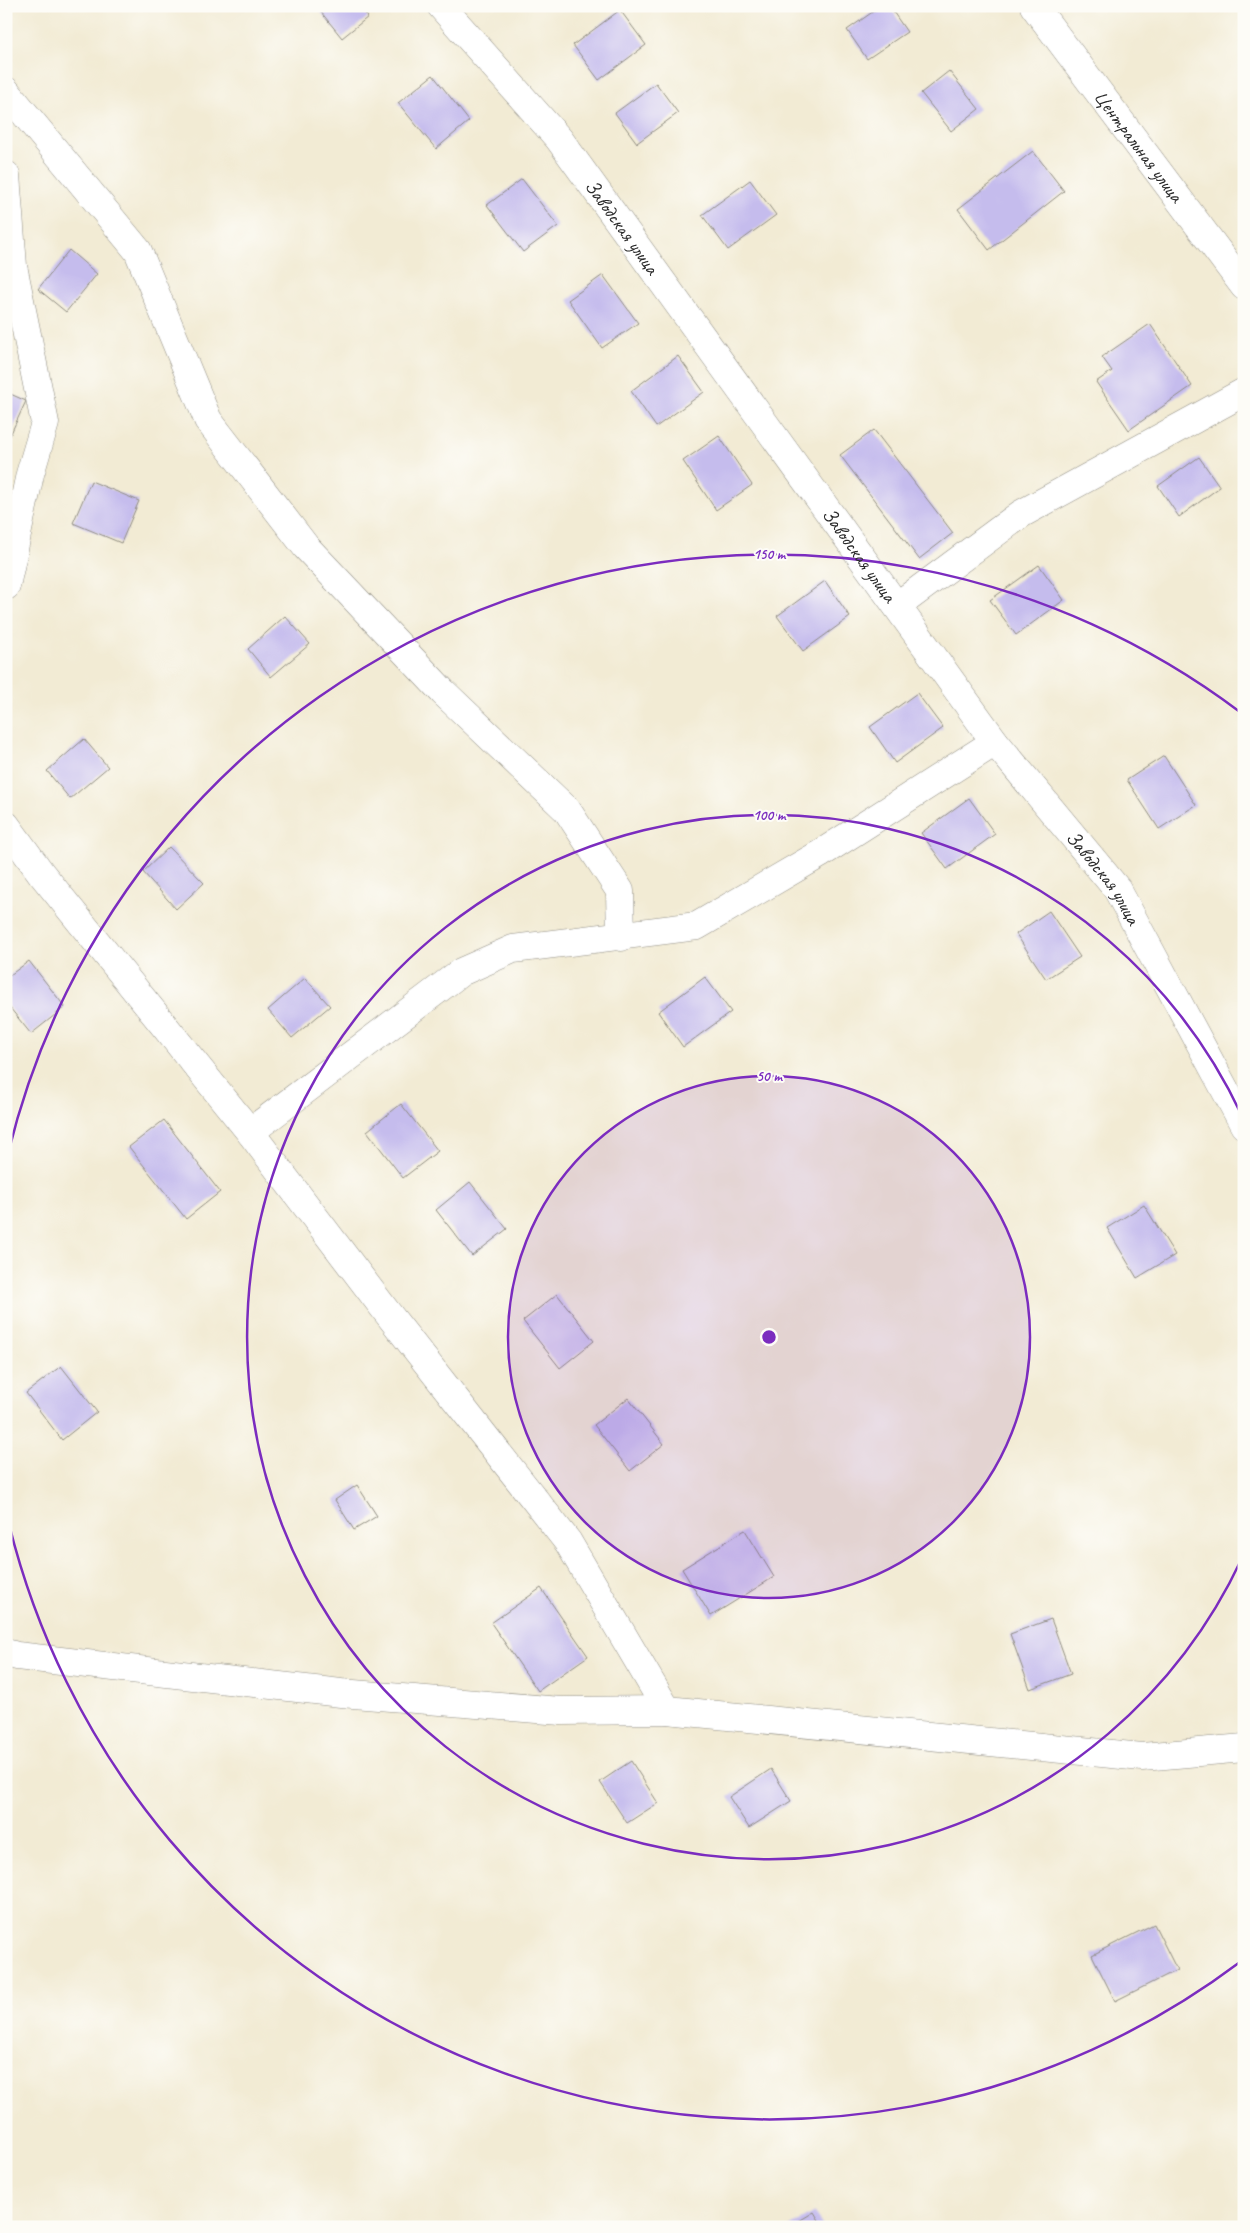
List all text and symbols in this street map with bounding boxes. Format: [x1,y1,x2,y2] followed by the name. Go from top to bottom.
[1089,85,1190,208] street label: Центральная улица
[580,174,666,280] street label: Заводская улица
[817,503,903,608] street label: Заводская улица
[753,545,787,564] text: 150 m
[753,806,787,825] text: 100 m
[1061,825,1147,930] street label: Заводская улица
[756,1067,783,1086] text: 50 m
[760,1328,778,1346] centre of rings

